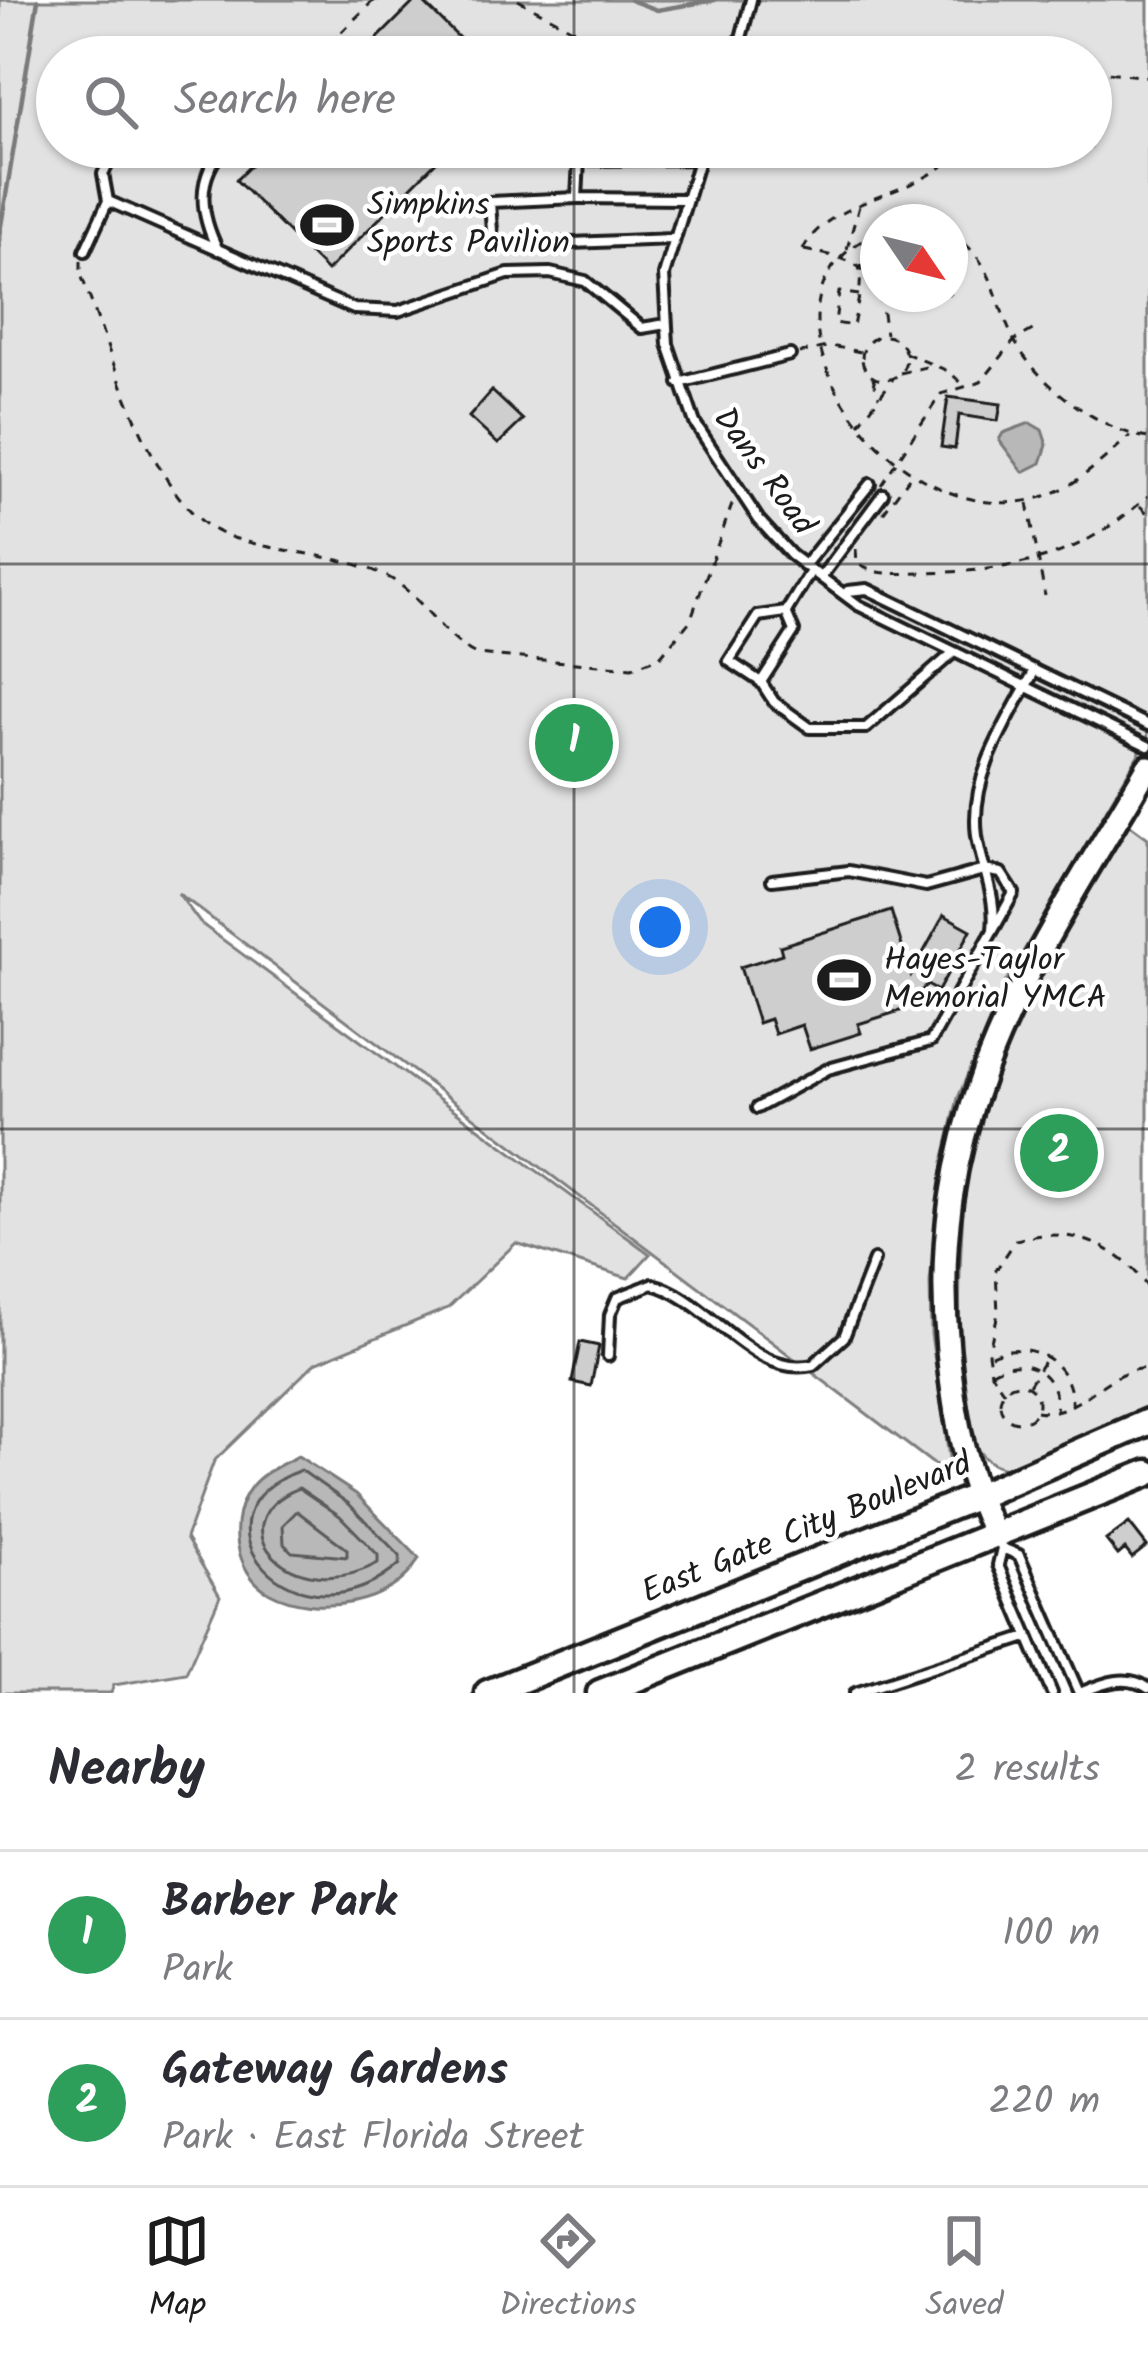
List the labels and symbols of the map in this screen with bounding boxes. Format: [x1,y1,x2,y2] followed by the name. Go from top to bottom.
[367,180,570,271] place label: Simpkins Sports Pavilion
[298,196,356,254] sports icon: Simpkins Sports Pavilion
[860,204,968,312] north arrow
[698,397,829,549] street label: Dans Road
[535,698,613,788] pin: 1
[630,897,690,957] your location
[884,935,1107,1026] place label: Hayes-Taylor Memorial YMCA
[815,951,873,1009] sports icon: Hayes-Taylor Memorial YMCA
[1020,1108,1098,1198] pin: 2
[634,1438,982,1620] street label: East Gate City Boulevard

